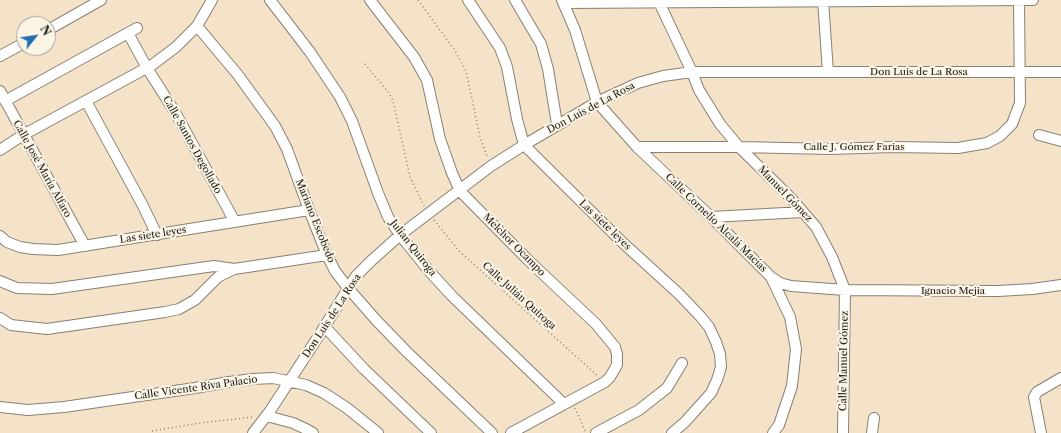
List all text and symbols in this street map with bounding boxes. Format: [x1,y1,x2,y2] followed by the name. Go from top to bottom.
[16,16,56,56] north arrow
[37,23,54,38] text: N
[870,66,968,78] street label: Don Luis de La Rosa
[545,80,637,136] street label: Don Luis de La Rosa
[160,94,224,196] street label: Calle Santos Degollado
[10,118,74,220] street label: Calle José María Alfaro
[803,141,905,153] street label: Calle J. Gómez Farias
[755,164,815,224] street label: Manuel Gómez
[663,171,769,275] street label: Calle Cornelio Alcalá Macías
[293,177,337,265] street label: Mariano Escobedo
[577,197,633,253] street label: Las siete leyes
[480,211,548,279] street label: Melchor Ocampo
[387,217,439,279] street label: Julian Quiroga
[119,224,187,246] street label: Las siete leyes
[480,260,558,332] street label: Calle Julián Quiroga
[300,272,364,360] street label: Don Luis de La Rosa
[921,285,985,297] street label: Ignacio Mejia
[837,311,851,411] street label: Calle Manuel Gómez
[134,373,258,403] street label: Calle Vicente Riva Palacio

